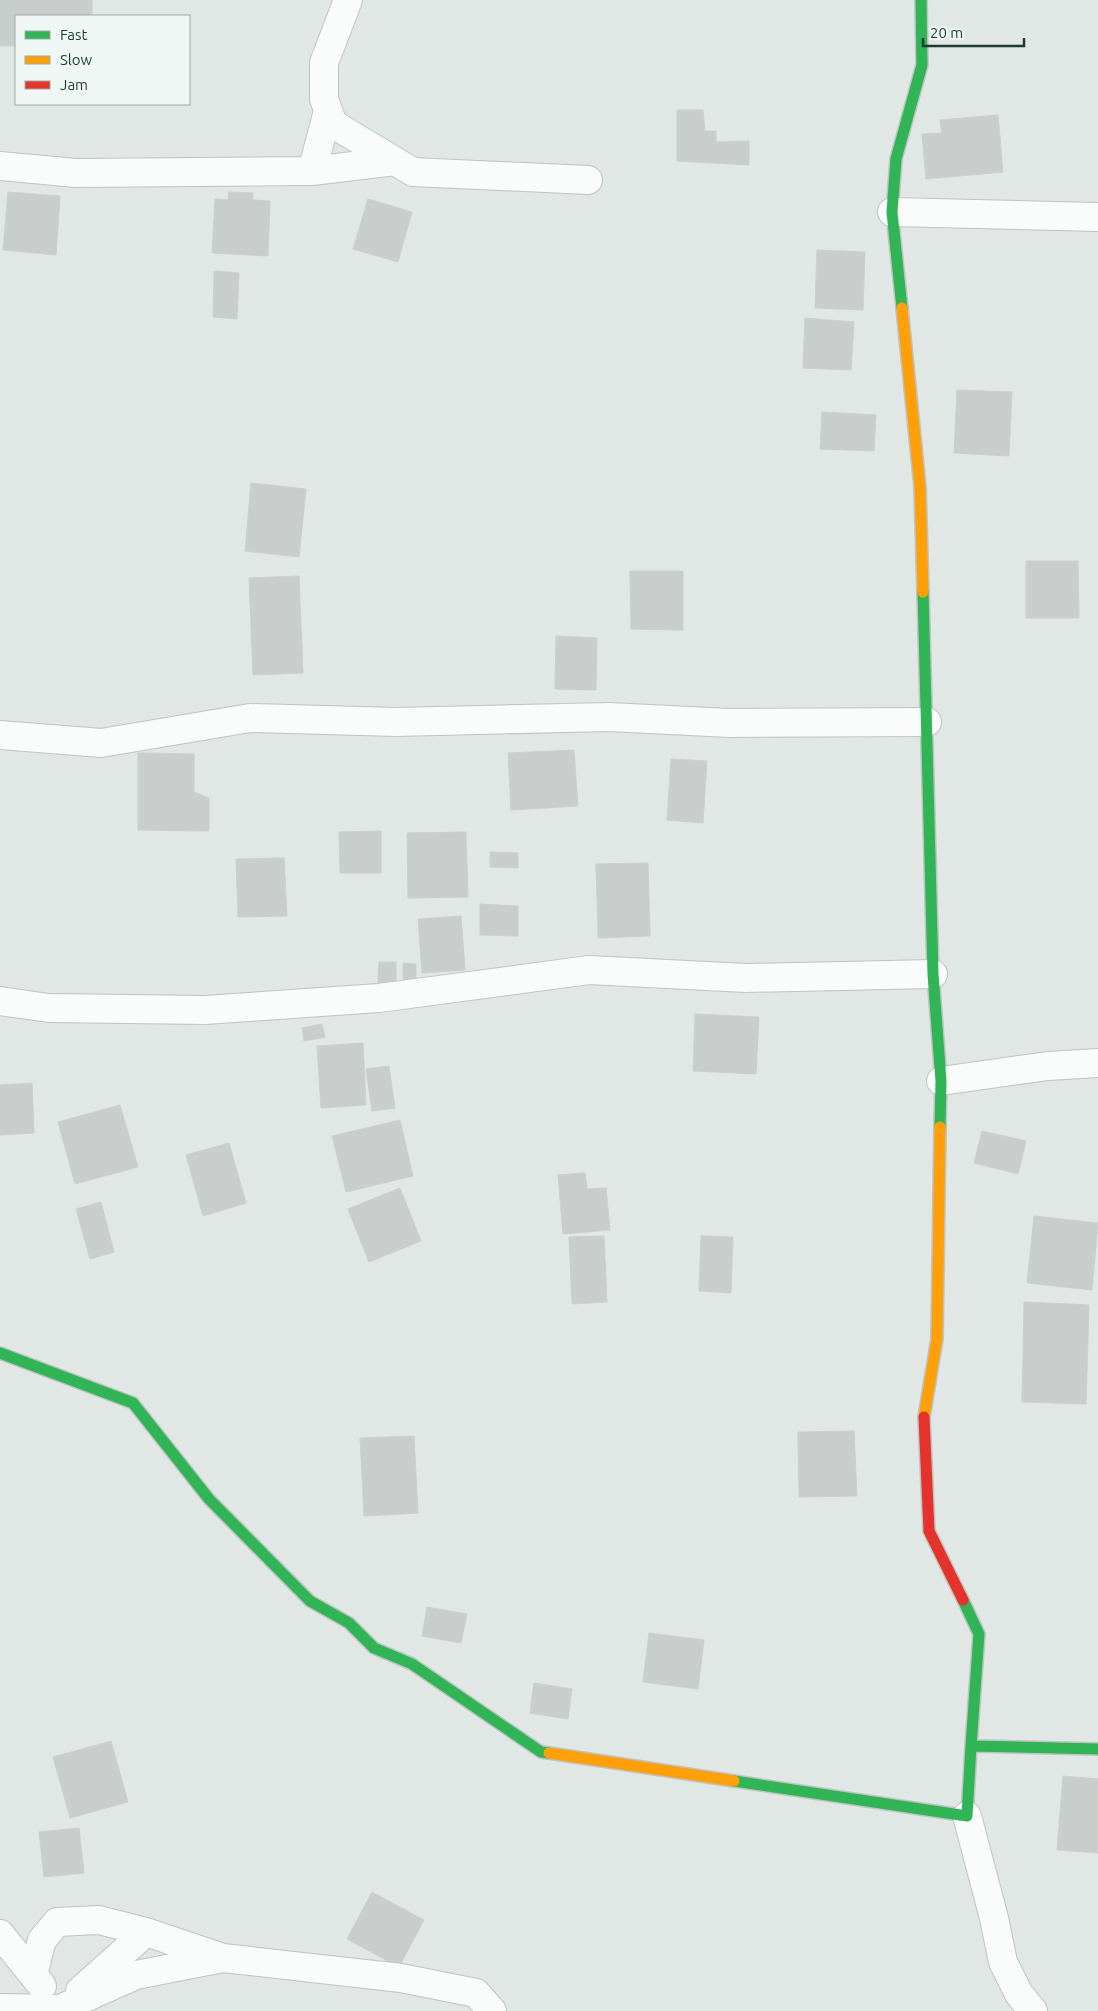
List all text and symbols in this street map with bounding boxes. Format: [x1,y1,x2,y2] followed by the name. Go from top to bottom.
[15,15,190,105] legend
[923,15,1024,47] scale bar
[930,24,963,41] text: 20 m
[60,26,88,43] text: Fast
[60,51,93,68] text: Slow
[60,76,88,93] text: Jam

